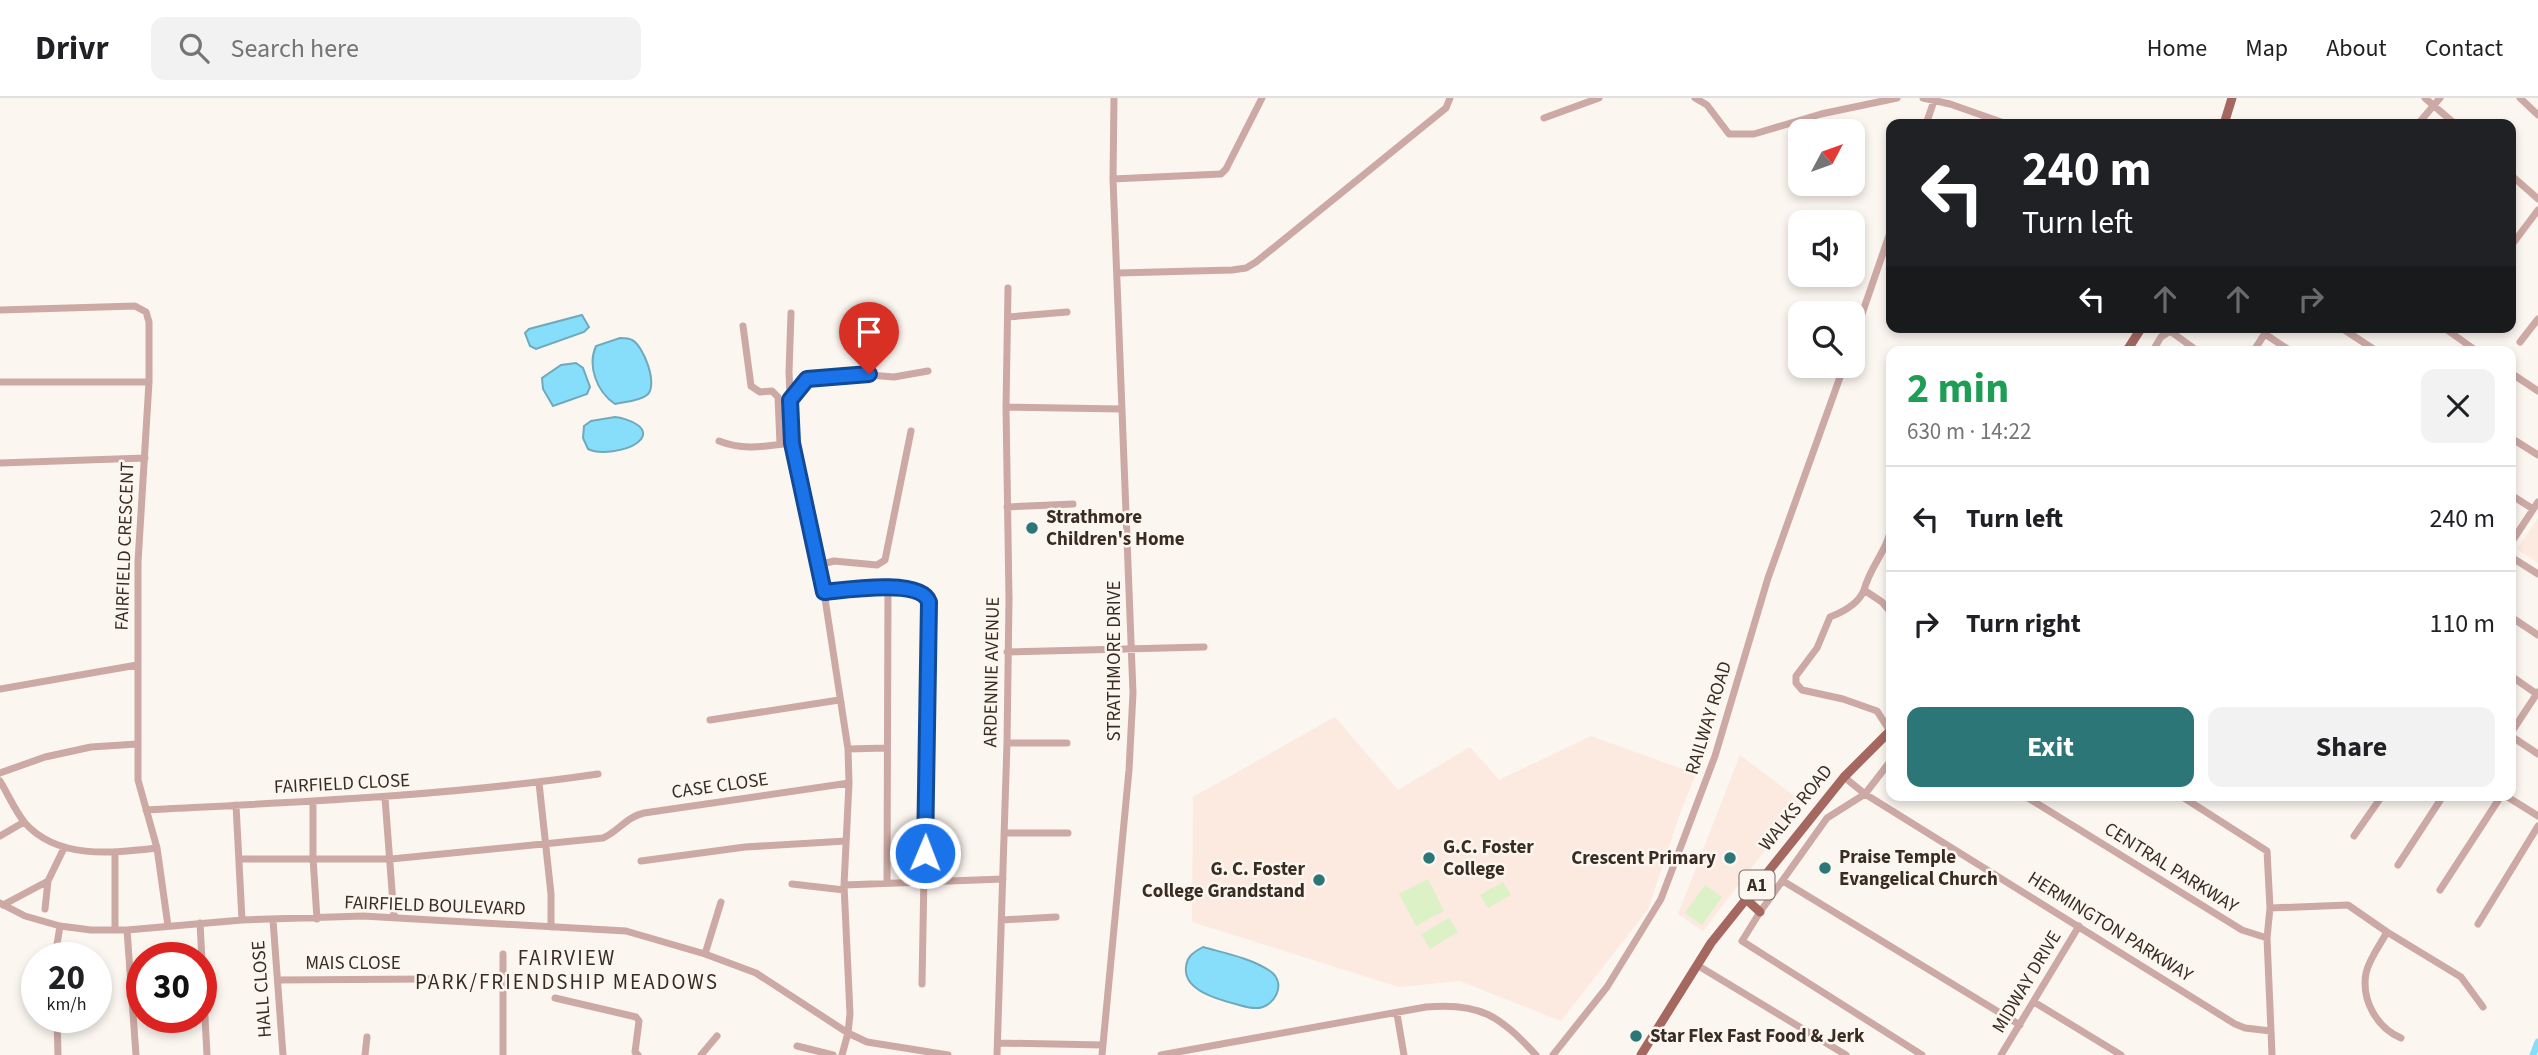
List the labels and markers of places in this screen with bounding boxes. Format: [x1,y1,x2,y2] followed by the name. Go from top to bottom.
[839,302,899,374] pin
[1046,504,1185,553] place label: Strathmore Children's Home
[1024,520,1040,536] marker: Strathmore Children's Home
[1443,834,1534,883] place label: G.C. Foster College
[1839,844,1998,893] place label: Praise Temple Evangelical Church
[1571,845,1716,872] place label: Crescent Primary
[1421,850,1437,866] marker: G.C. Foster College
[1722,850,1738,866] marker: Crescent Primary
[1142,856,1305,905] place label: G. C. Foster College Grandstand
[1817,860,1833,876] marker: Praise Temple Evangelical Church
[1311,872,1327,888] marker: G. C. Foster College Grandstand
[1650,1023,1865,1050] place label: Star Flex Fast Food & Jerk
[1628,1028,1644,1044] marker: Star Flex Fast Food & Jerk

